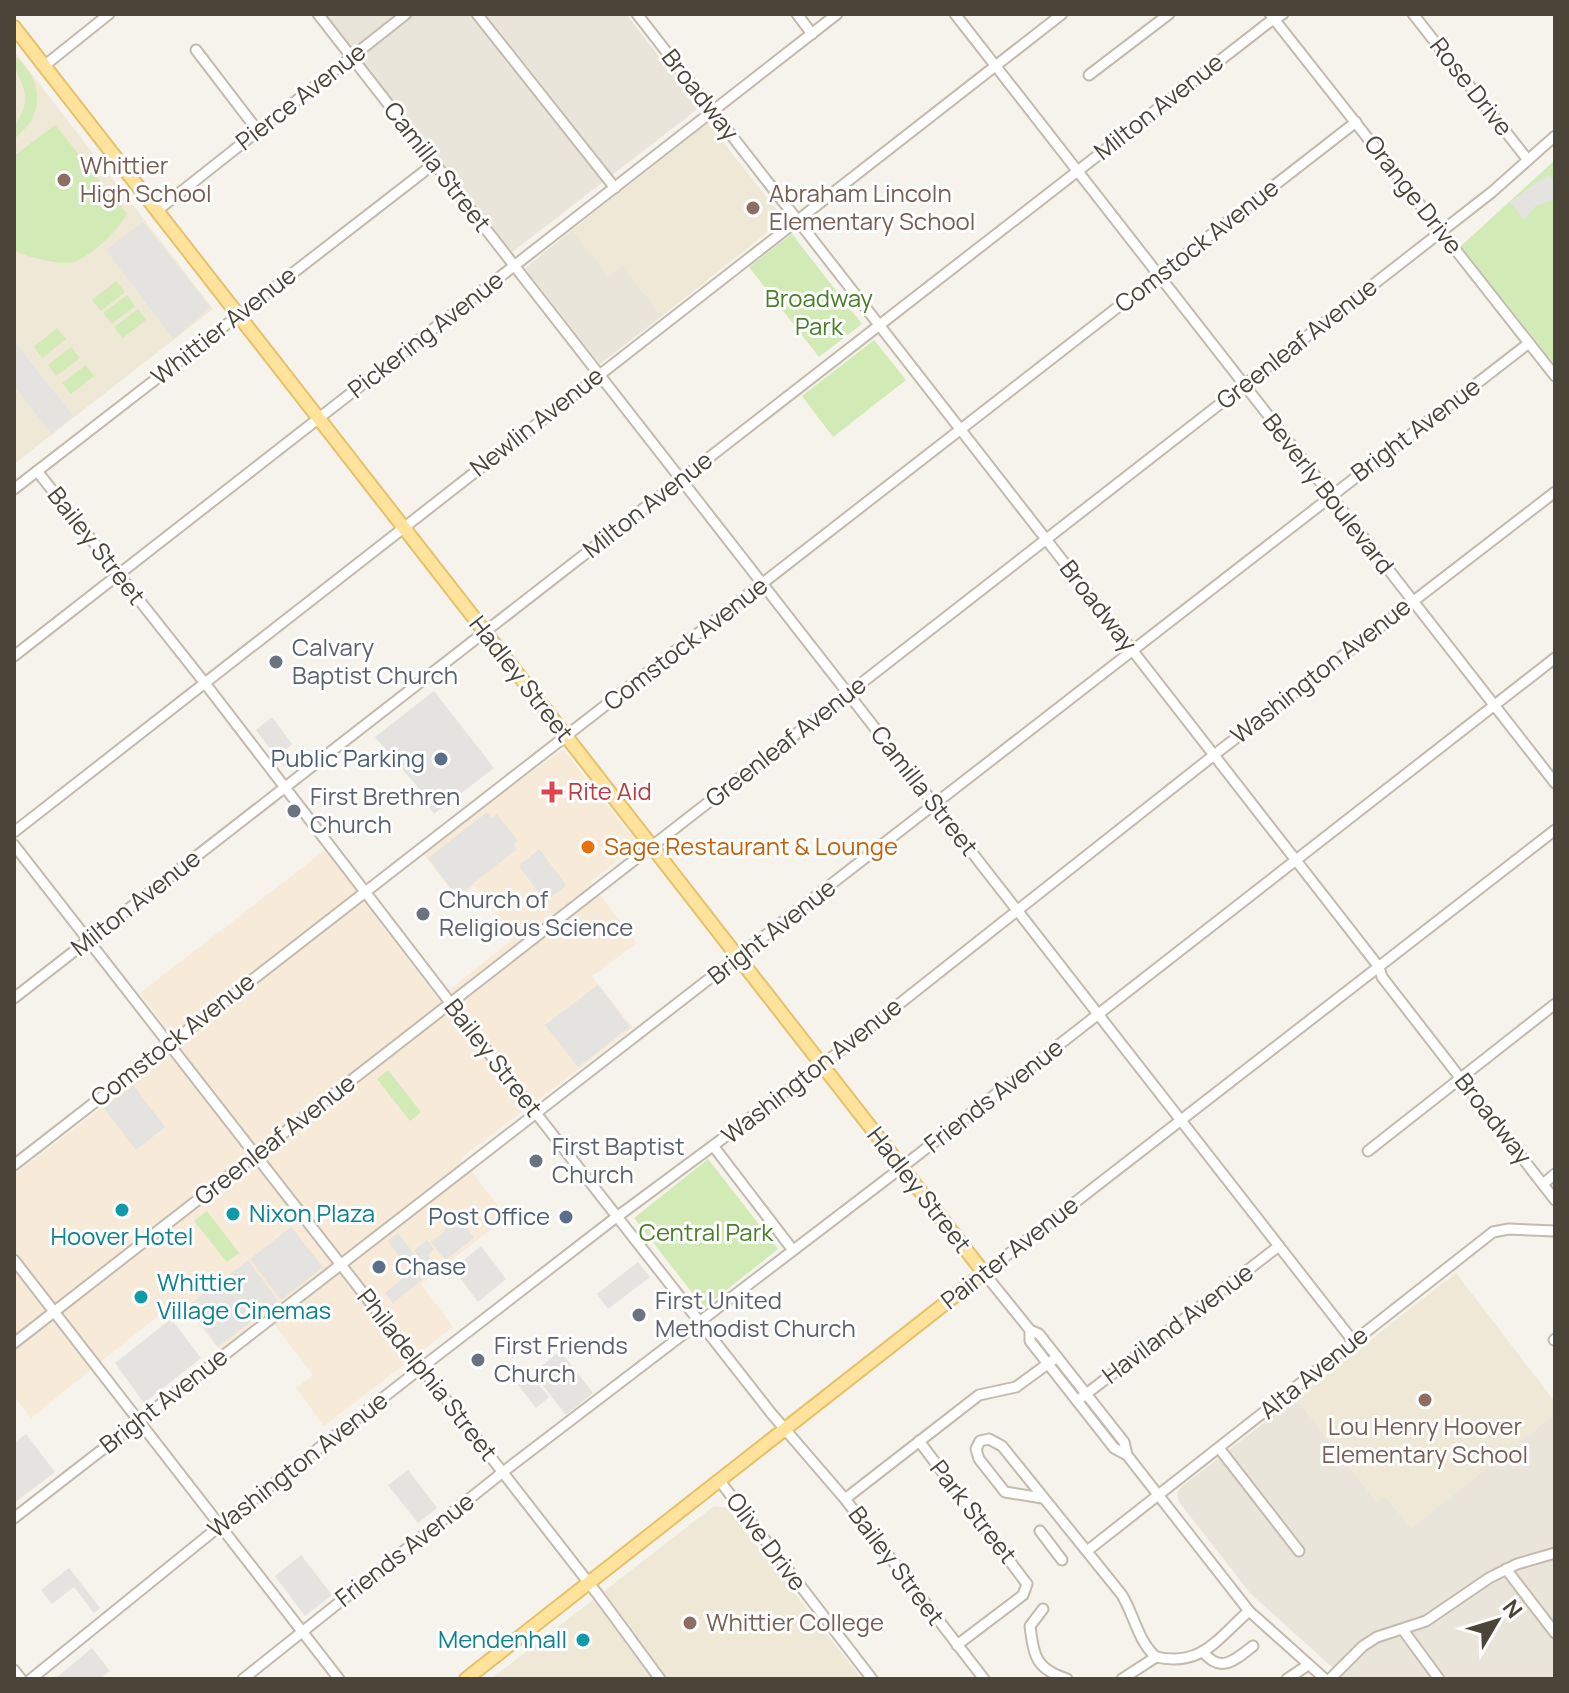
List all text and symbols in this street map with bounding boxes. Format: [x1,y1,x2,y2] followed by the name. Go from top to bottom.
[1423,30,1521,142] street label: Rose Drive
[228,35,372,157] street label: Pierce Avenue
[655,41,748,147] street label: Broadway
[1086,45,1230,167] street label: Milton Avenue
[377,94,499,238] street label: Camilla Street
[1357,128,1471,260] street label: Orange Drive
[80,148,212,209] place label: Whittier High School
[1107,170,1285,319] street label: Comstock Avenue
[55,171,73,189] marker: Whittier High School
[769,176,975,237] place label: Abraham Lincoln Elementary School
[744,199,762,217] marker: Abraham Lincoln Elementary School
[144,258,302,392] street label: Whittier Avenue
[341,263,510,405] street label: Pickering Avenue
[1209,270,1383,416] street label: Greenleaf Avenue
[765,281,873,342] park label: Broadway Park
[463,358,610,483] street label: Newlin Avenue
[1344,369,1487,488] street label: Bright Avenue
[1256,406,1402,580] street label: Beverly Boulevard
[575,443,719,565] street label: Milton Avenue
[41,479,154,611] street label: Bailey Street
[1053,552,1146,658] street label: Broadway
[596,568,774,717] street label: Comstock Avenue
[1223,589,1417,751] street label: Washington Avenue
[463,608,582,748] street label: Hadley Street
[292,630,458,691] place label: Calvary Baptist Church
[267,653,285,671] marker: Calvary Baptist Church
[698,668,872,814] street label: Greenleaf Avenue
[864,718,986,862] street label: Camilla Street
[271,741,425,774] place label: Public Parking
[432,750,450,768] marker: Public Parking
[568,774,652,807] place label: Rite Aid
[310,779,460,840] place label: First Brethren Church
[543,783,561,801] marker: Rite Aid
[285,802,303,820] marker: First Brethren Church
[604,829,898,862] place label: Sage Restaurant & Lounge
[579,838,597,856] marker: Sage Restaurant & Lounge
[63,841,207,963] street label: Milton Avenue
[700,870,842,991] street label: Bright Avenue
[439,882,633,943] place label: Church of Religious Science
[414,905,432,923] marker: Church of Religious Science
[83,964,261,1113] street label: Comstock Avenue
[714,989,908,1151] street label: Washington Avenue
[438,991,551,1123] street label: Bailey Street
[917,1030,1069,1160] street label: Friends Avenue
[1448,1065,1541,1171] street label: Broadway
[187,1066,361,1212] street label: Greenleaf Avenue
[861,1119,980,1259] street label: Hadley Street
[552,1129,685,1190] place label: First Baptist Church
[527,1152,545,1170] marker: First Baptist Church
[934,1188,1085,1316] street label: Painter Avenue
[249,1196,375,1229] place label: Nixon Plaza
[428,1199,550,1232] place label: Post Office
[113,1201,131,1219] marker: Hoover Hotel
[224,1205,242,1223] marker: Nixon Plaza
[557,1208,575,1226] marker: Post Office
[639,1215,774,1248] park label: Central Park
[51,1219,193,1252] place label: Hoover Hotel
[395,1249,466,1282] place label: Chase
[1095,1255,1259,1391] street label: Haviland Avenue
[370,1258,388,1276] marker: Chase
[157,1265,331,1326] place label: Whittier Village Cinemas
[351,1281,506,1467] street label: Philadelphia Street
[655,1283,856,1344] place label: First United Methodist Church
[132,1288,150,1306] marker: Whittier Village Cinemas
[630,1306,648,1324] marker: First United Methodist Church
[1252,1318,1374,1426] street label: Alta Avenue
[494,1328,628,1389] place label: First Friends Church
[92,1339,234,1460] street label: Bright Avenue
[469,1351,487,1369] marker: First Friends Church
[200,1383,394,1545] street label: Washington Avenue
[1416,1391,1434,1409] marker: Lou Henry Hoover Elementary School
[1322,1409,1528,1470] place label: Lou Henry Hoover Elementary School
[923,1452,1025,1570] street label: Park Street
[328,1484,480,1614] street label: Friends Avenue
[719,1485,815,1597] street label: Olive Drive
[842,1499,953,1631] street label: Bailey Street
[1457,1581,1537,1661] north arrow
[1496,1593,1529,1624] text: N
[706,1605,884,1638] place label: Whittier College
[681,1614,699,1632] marker: Whittier College
[438,1622,567,1655] place label: Mendenhall
[574,1631,592,1649] marker: Mendenhall

